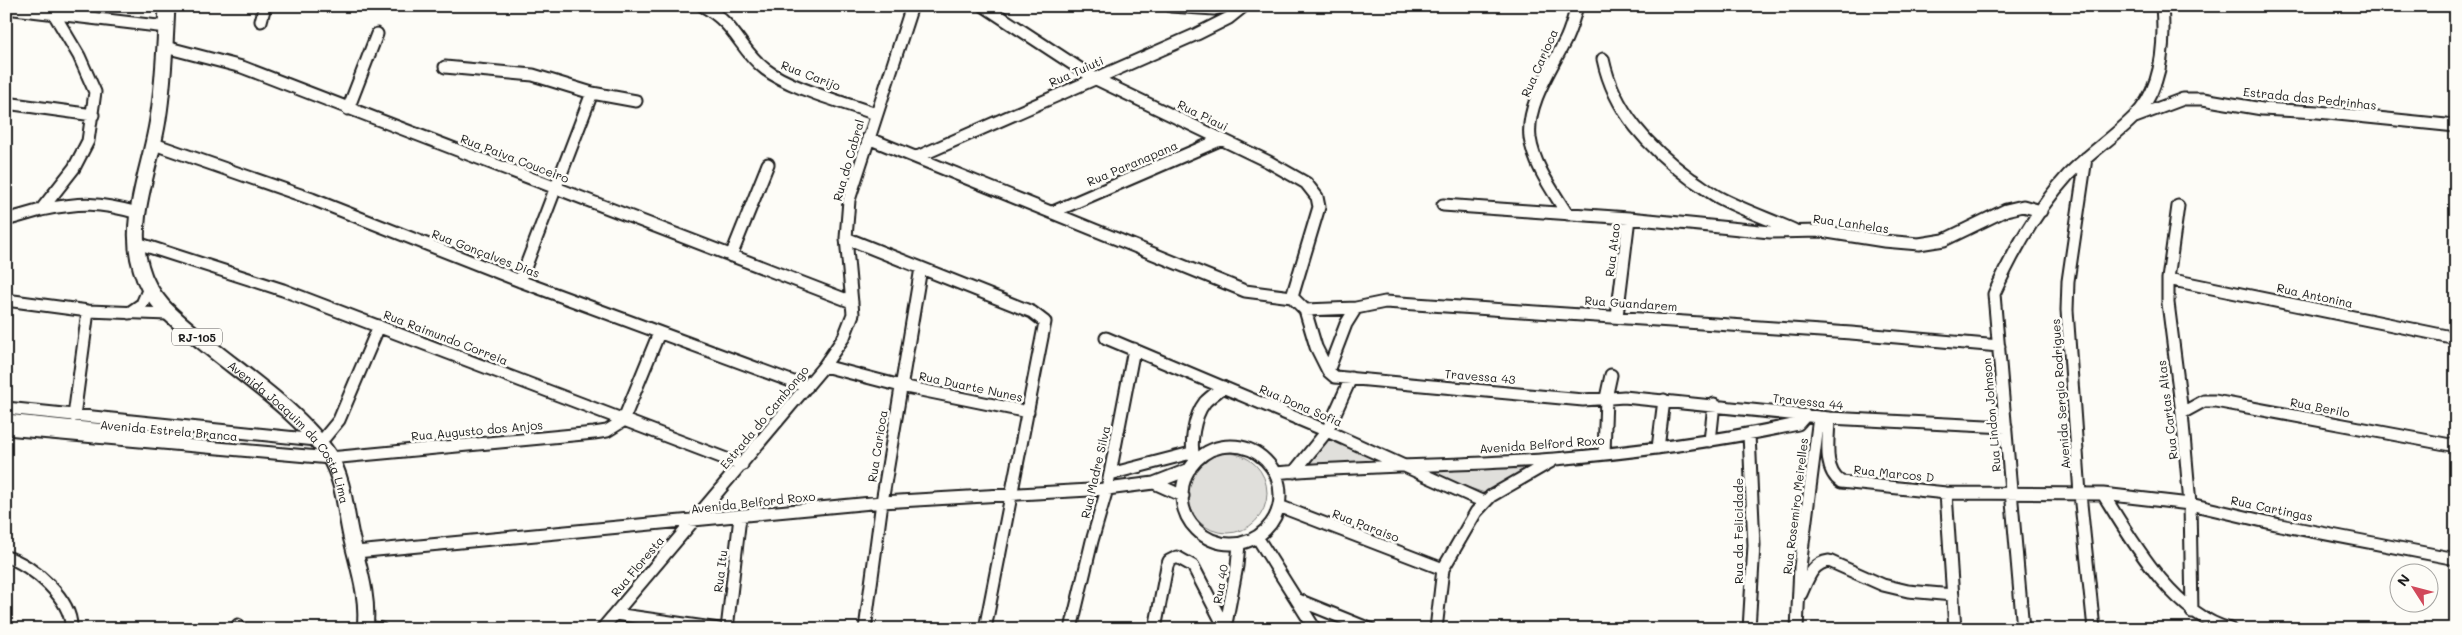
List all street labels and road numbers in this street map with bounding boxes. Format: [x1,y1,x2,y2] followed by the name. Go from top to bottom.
[1517,26,1561,100] street label: Rua Carioca
[1046,52,1106,90] street label: Rua Tuiuti
[779,56,843,94] street label: Rua Carijo
[2243,83,2378,113] street label: Estrada das Pedrinhas
[1175,96,1231,134] street label: Rua Piaui
[829,117,867,203] street label: Rua do Cabral
[458,130,572,186] street label: Rua Paiva Couceiro
[1084,137,1180,189] street label: Rua Paranapana
[1812,210,1890,236] street label: Rua Lanhelas
[1601,222,1623,278] street label: Rua Atao
[430,225,542,281] street label: Rua Gonçalves Dias
[2275,279,2355,311] street label: Rua Antonina
[1584,292,1678,314] street label: Rua Guandarem
[381,306,511,368] street label: Rua Raimundo Correia
[2047,318,2073,470] street label: Avenida Sergio Rodrigues
[172,328,222,346] road number: RJ-105
[225,357,353,505] street label: Avenida Joaquim da Costa Lima
[1978,357,2004,473] street label: Rua Lindon Johnson
[2153,359,2181,461] street label: Rua Cartas Altas
[716,362,812,472] street label: Estrada do Cambongo
[1444,365,1516,387] street label: Travessa 43
[918,367,1025,405] street label: Rua Duarte Nunes
[1257,380,1345,430] street label: Rua Dona Sofia
[1772,389,1844,413] street label: Travessa 44
[2289,393,2351,421] street label: Rua Berilo
[863,409,891,483] street label: Rua Carioca
[100,416,238,444] street label: Avenida Estrela Branca
[410,416,544,444] street label: Rua Augusto dos Anjos
[1077,424,1113,520] street label: Rua Madre Silva
[1479,432,1605,456] street label: Avenida Belford Roxo
[1779,437,1811,575] street label: Rua Rosemiro Meirelles
[1853,461,1935,485] street label: Rua Marcos D
[1730,478,1746,584] street label: Rua da Felicidade
[690,487,816,517] street label: Avenida Belford Roxo
[2229,491,2315,525] street label: Rua Cartingas
[1330,505,1402,545] street label: Rua Paraiso
[607,532,667,600] street label: Rua Floresta
[709,549,731,593] street label: Rua Itu
[1209,562,1231,605] street label: Rua 40

